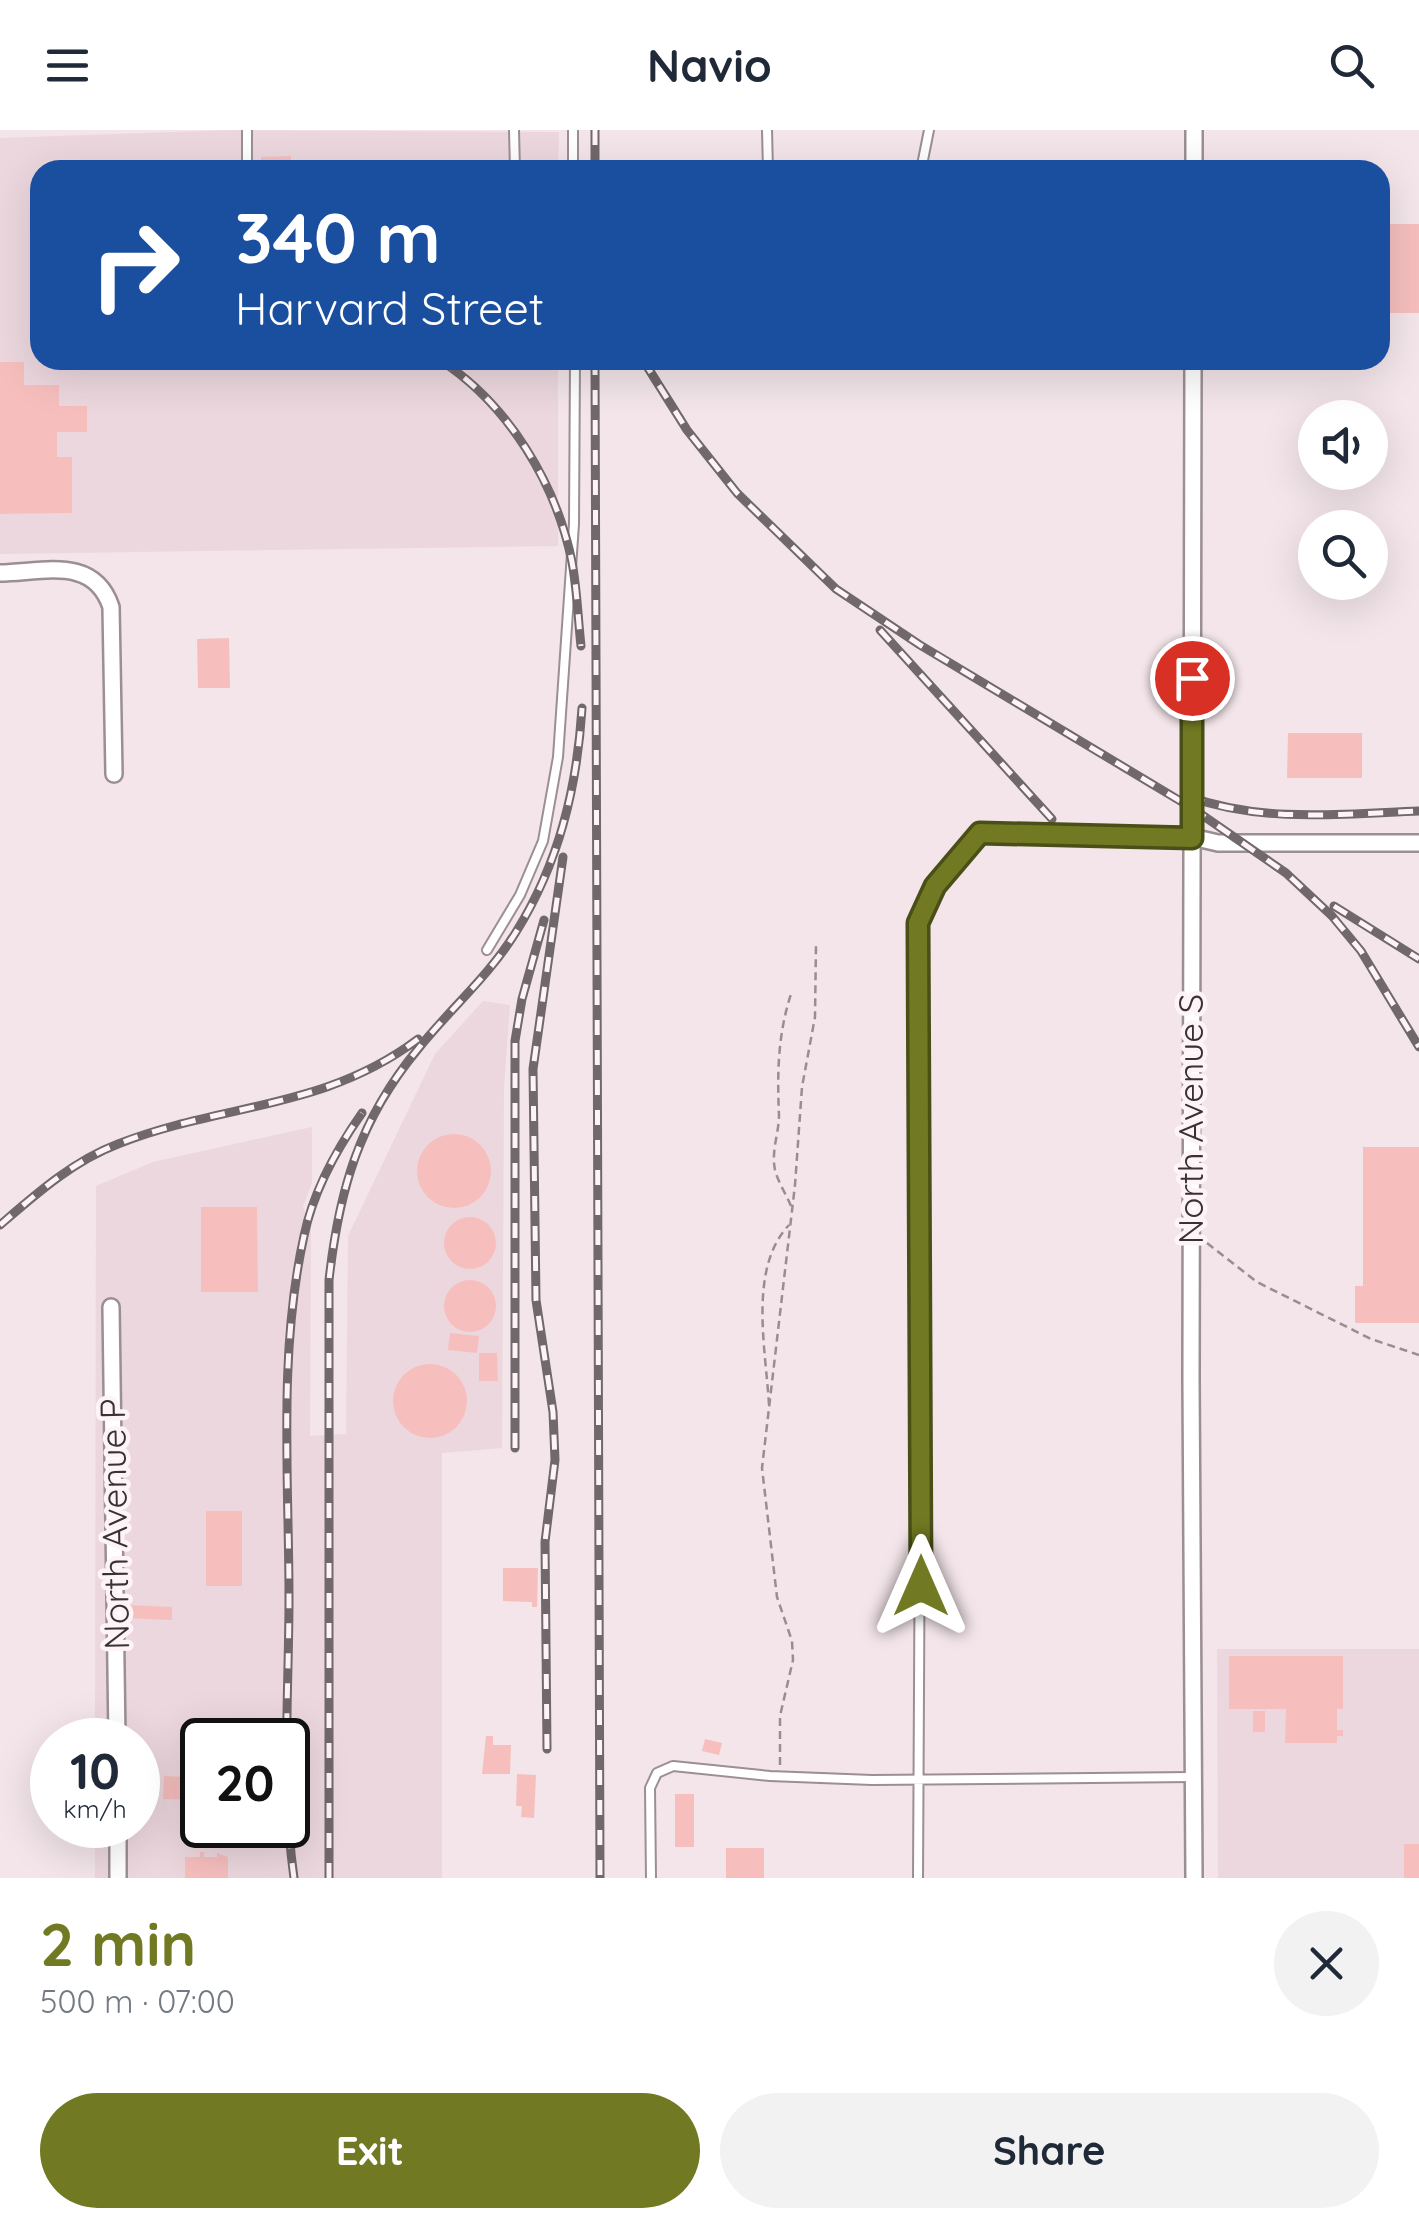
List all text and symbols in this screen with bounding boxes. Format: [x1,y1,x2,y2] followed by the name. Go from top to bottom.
[647,37,772,93] text: Navio
[40,38,95,93] icon: menu
[1324,38,1379,93] icon: search
[235,193,441,281] text: 340 m
[70,200,200,330] icon: right
[235,280,544,336] text: Harvard Street
[1298,400,1388,600] map controls
[1298,400,1388,490] button: sound
[1298,510,1388,600] button: search
[1150,636,1235,721] pin
[1165,651,1220,706] icon: arrive
[1168,994,1212,1244] street label: North Avenue S
[90,1398,138,1650] street label: North Avenue P
[869,1534,973,1638] position arrow
[180,1718,310,1848] speed limit sign: 20
[70,1739,120,1802] text: 10
[63,1793,127,1824] text: km/h
[40,1906,196,1981] text: 2 min
[1274,1911,1379,2016] button: close
[40,1981,235,2021] text: 500 m · 07:00
[40,2093,700,2208] button: Exit
[720,2093,1379,2208] button: Share

